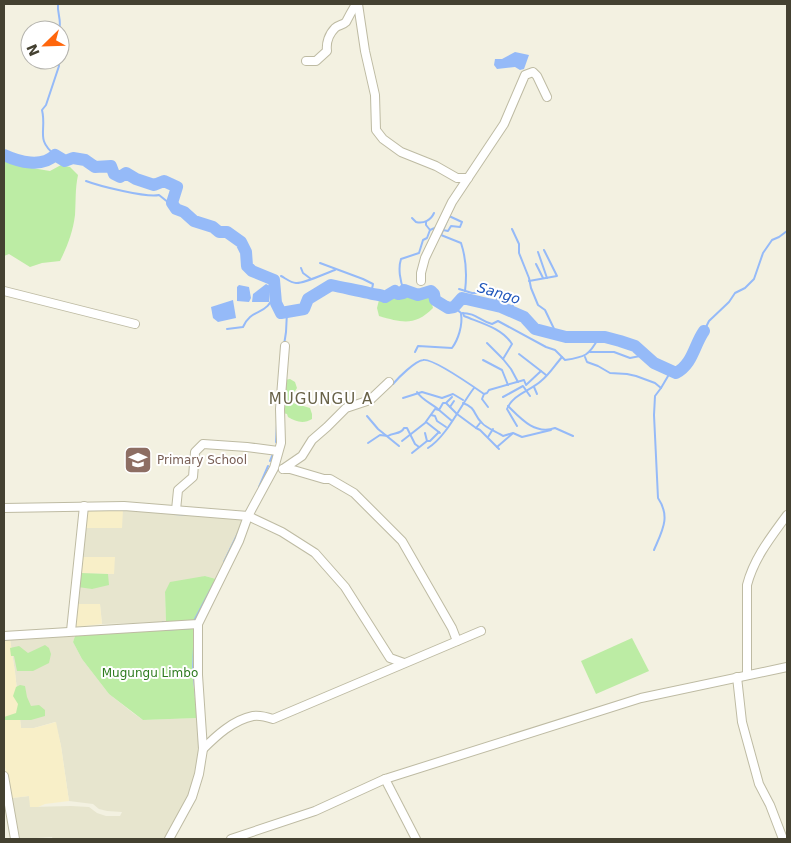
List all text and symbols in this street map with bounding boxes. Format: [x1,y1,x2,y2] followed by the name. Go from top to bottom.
[20,20,70,70] north arrow
[23,42,43,59] text: N
[476,279,522,307] water label: Sango
[269,390,373,408] district label: MUGUNGU A
[123,445,153,475] school or university icon: Primary School
[157,453,247,467] place label: Primary School
[102,666,198,680] park label: Mugungu Limbo

